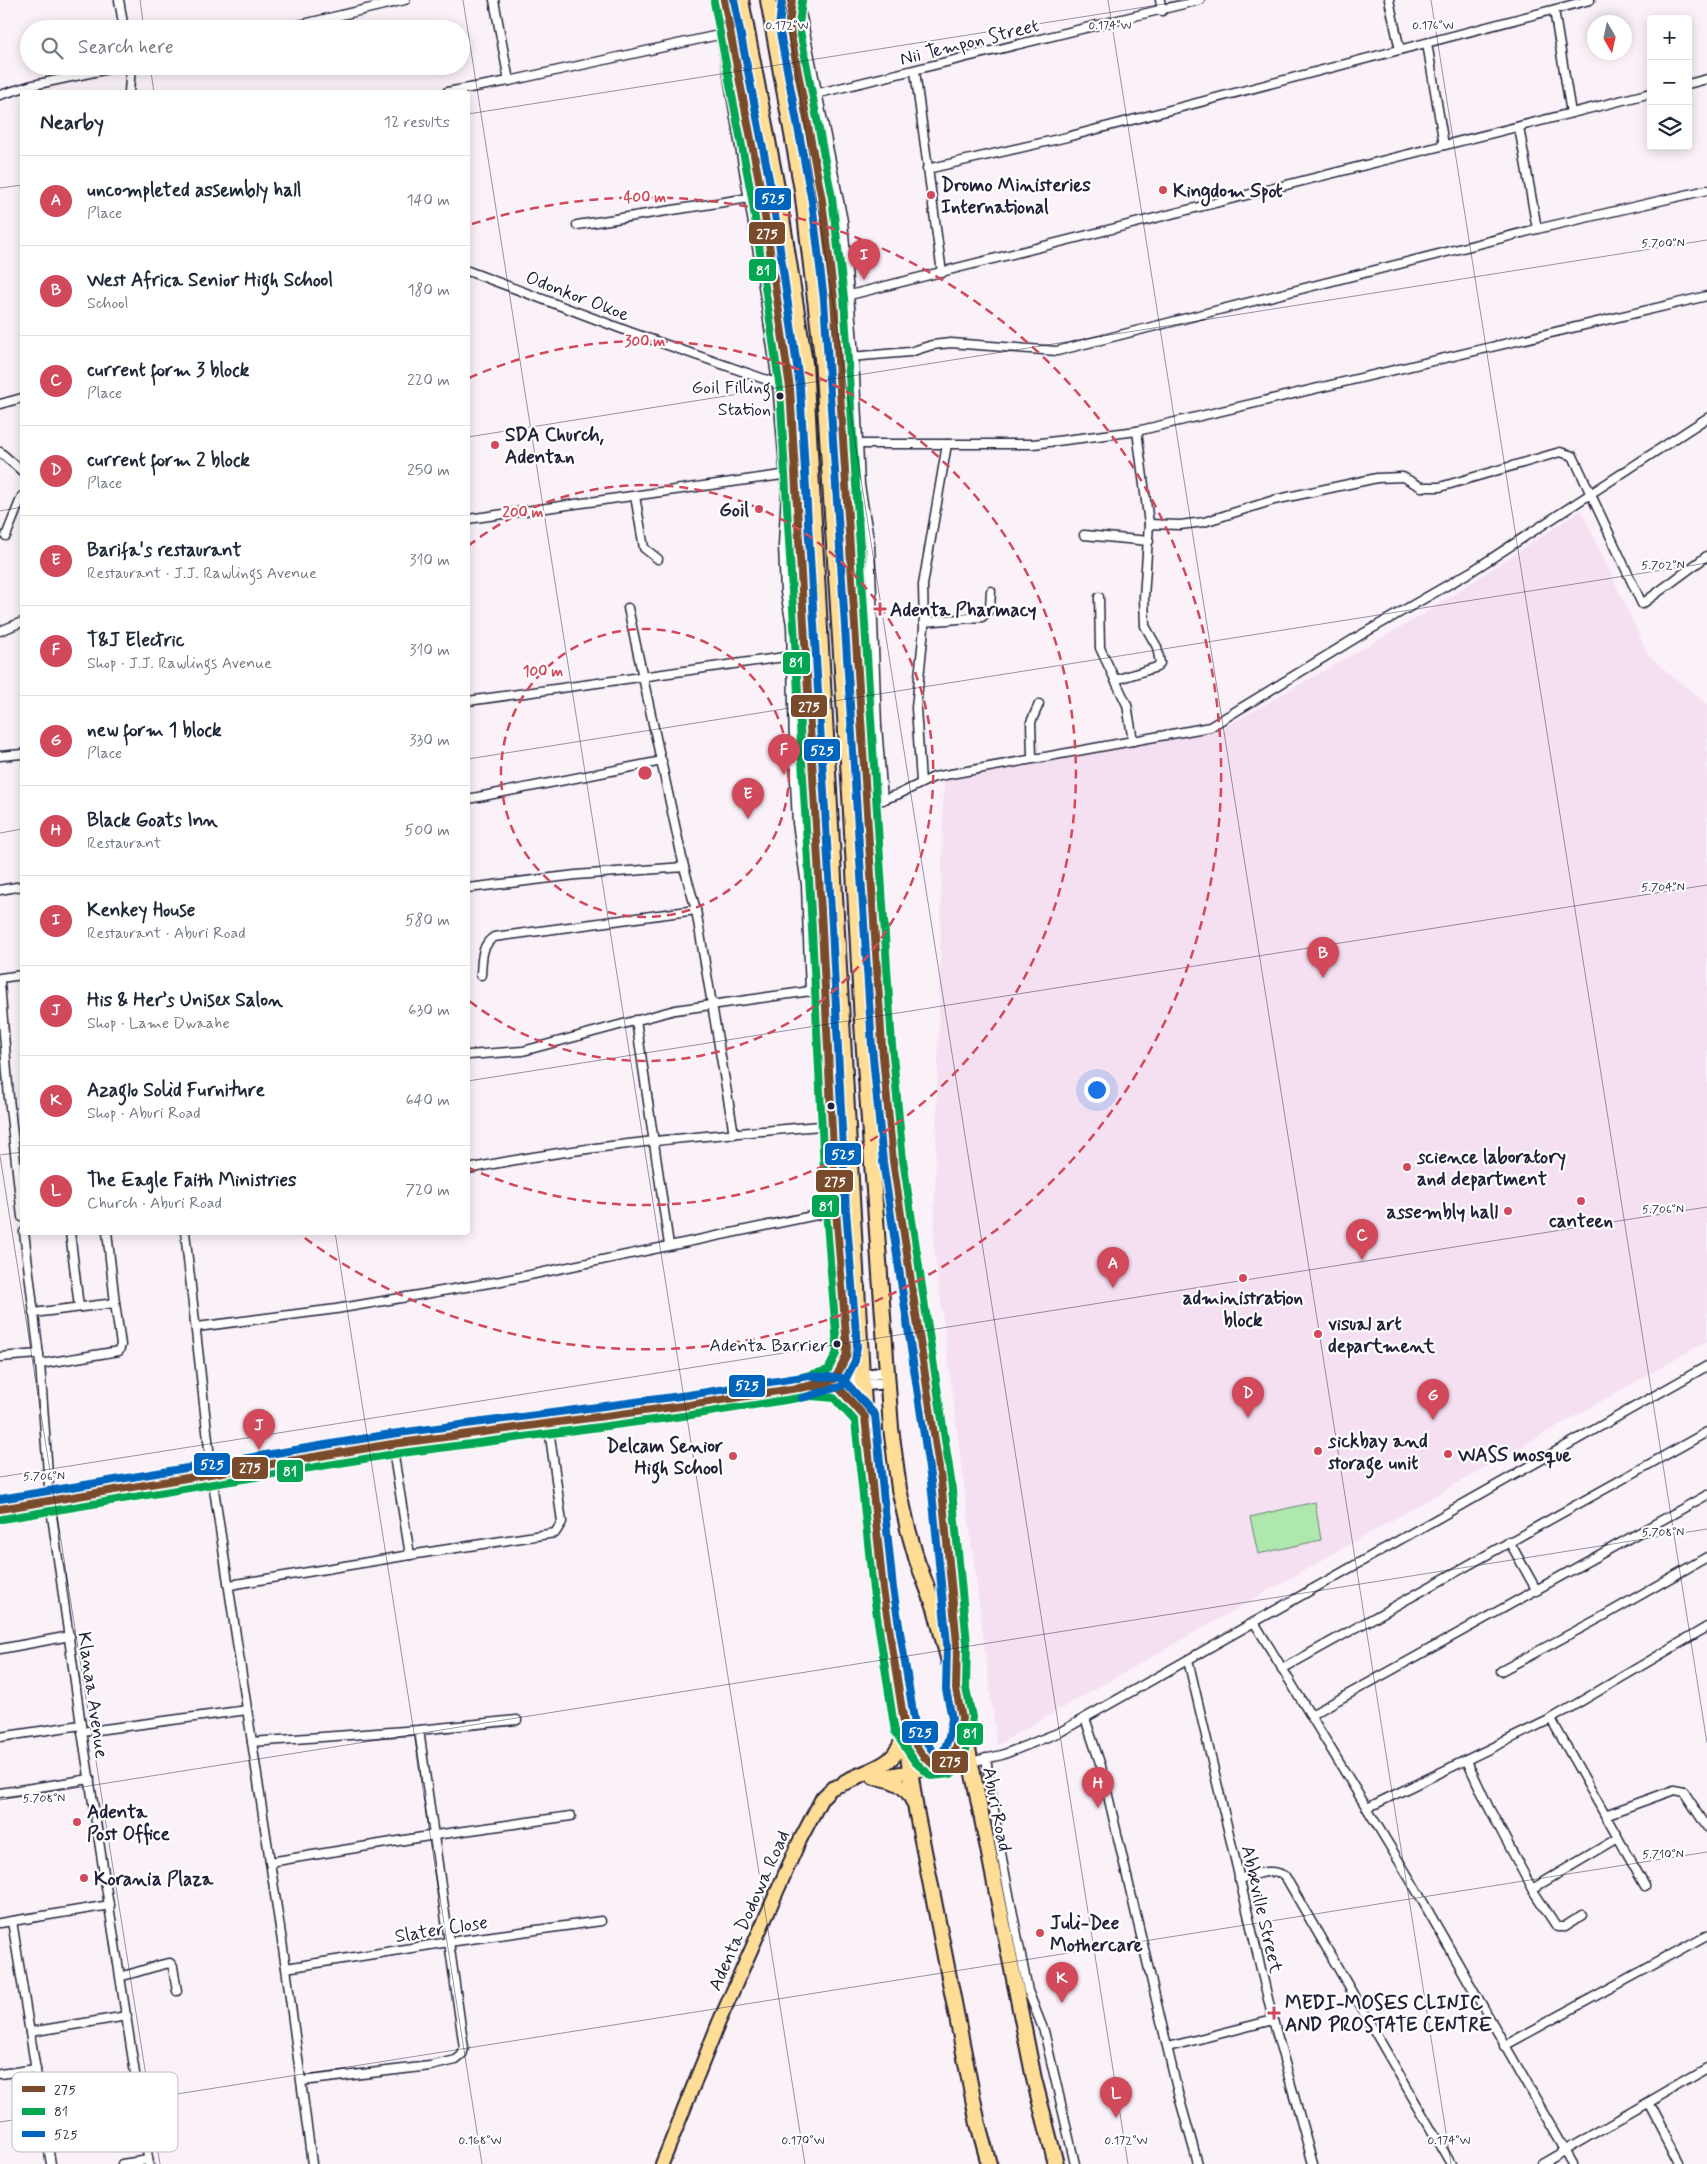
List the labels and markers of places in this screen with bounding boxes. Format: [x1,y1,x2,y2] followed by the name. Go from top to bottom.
[941,173,1091,220] place label: Dromo Ministeries International
[1173,179,1283,207] place label: Kingdom Spot
[1157,184,1169,196] marker: Kingdom Spot
[925,189,937,201] marker: Dromo Ministeries International
[848,239,880,280] pin: I
[691,376,771,422] place label: Goil Filling Station
[775,391,785,401] marker: Goil Filling Station
[505,423,604,470] place label: SDA Church, Adentan
[489,439,501,451] marker: SDA Church, Adentan
[719,498,749,523] place label: Goil
[753,503,765,515] marker: Goil
[890,598,1037,623] place label: Adenta Pharmacy
[874,603,886,615] marker: Adenta Pharmacy
[768,734,800,775] pin: F
[636,764,654,782] centre of rings
[732,778,764,819] pin: E
[1307,937,1339,978] pin: B
[826,1101,836,1111] unlabelled marker
[1416,1145,1566,1192] place label: science laboratory and department
[1401,1161,1413,1173] marker: science laboratory and department
[1575,1195,1587,1207] marker: canteen
[1386,1200,1498,1225] place label: assembly hall
[1502,1205,1514,1217] marker: assembly hall
[1549,1209,1613,1234] place label: canteen
[1346,1219,1378,1260] pin: C
[1097,1247,1129,1288] pin: A
[1237,1272,1249,1284] marker: administration block
[1183,1286,1304,1333] place label: administration block
[1328,1312,1436,1359] place label: visual art department
[1312,1328,1324,1340] marker: visual art department
[709,1334,828,1358] place label: Adenta Barrier
[832,1339,842,1349] marker: Adenta Barrier
[1232,1377,1264,1418] pin: D
[1417,1379,1449,1420] pin: G
[243,1409,275,1450] pin: J
[1327,1429,1428,1479] place label: sickbay and storage unit
[606,1434,723,1484] place label: Delcam Senior High School
[1457,1443,1571,1469] place label: WASS mosque
[1312,1445,1324,1457] marker: sickbay and storage unit
[1442,1448,1454,1460] marker: WASS mosque
[727,1450,739,1462] marker: Delcam Senior High School
[1082,1767,1114,1808] pin: H
[87,1800,171,1847] place label: Adenta Post Office
[71,1816,83,1828] marker: Adenta Post Office
[94,1867,214,1892] place label: Korania Plaza
[78,1872,90,1884] marker: Korania Plaza
[1050,1911,1143,1958] place label: Juli-Dee Mothercare
[1034,1927,1046,1939] marker: Juli-Dee Mothercare
[1046,1962,1078,2003] pin: K
[1285,1991,1493,2038] place label: MEDI-MOSES CLINIC AND PROSTATE CENTRE
[1267,2006,1281,2020] marker: MEDI-MOSES CLINIC AND PROSTATE CENTRE
[1100,2077,1132,2118] pin: L

